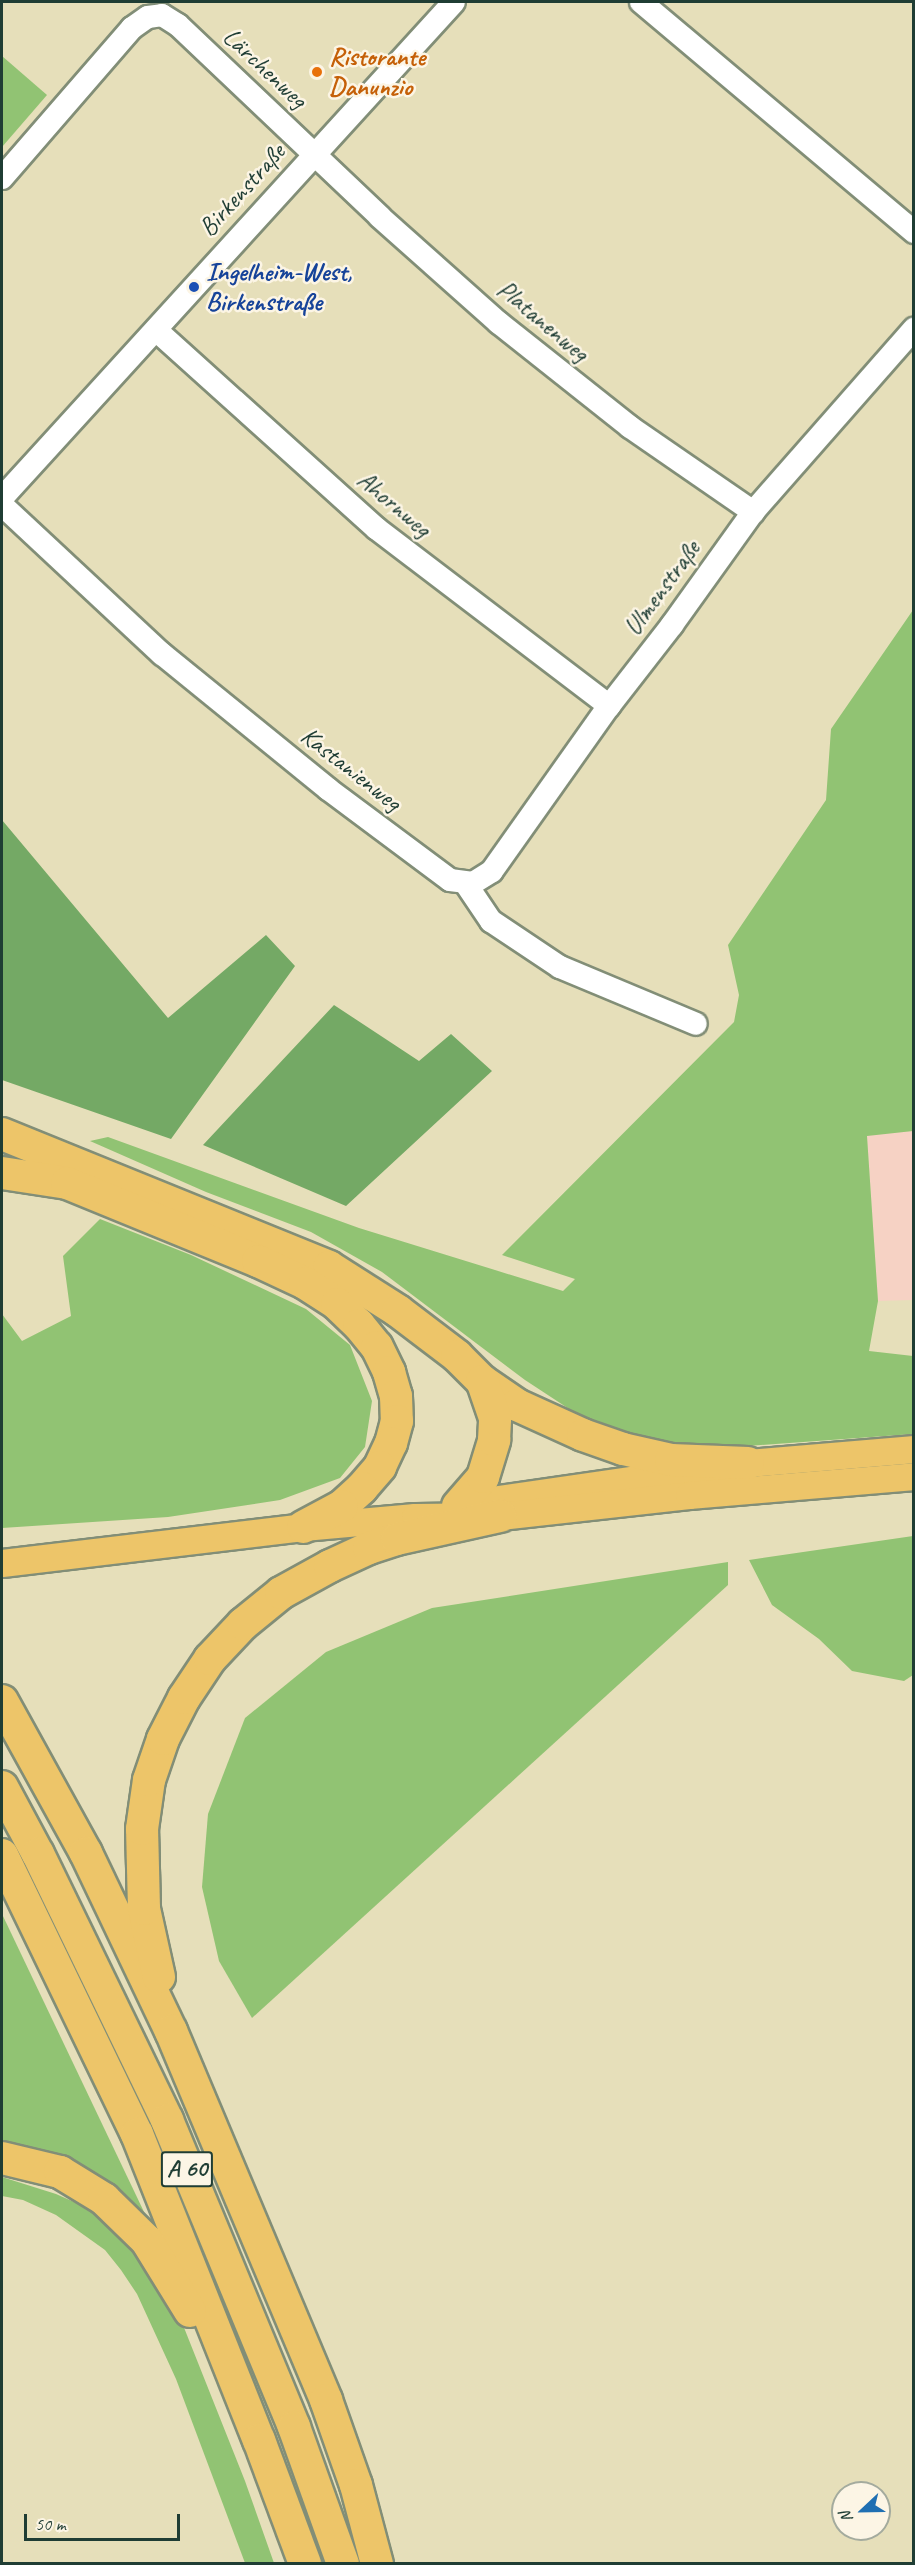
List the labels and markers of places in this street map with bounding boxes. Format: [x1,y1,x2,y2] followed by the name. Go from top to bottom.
[329,41,425,102] place label: Ristorante Danunzio
[310,65,324,79] marker: Ristorante Danunzio
[206,256,352,318] place label: Ingelheim-West, Birkenstraße
[187,280,201,294] marker: Ingelheim-West, Birkenstraße

